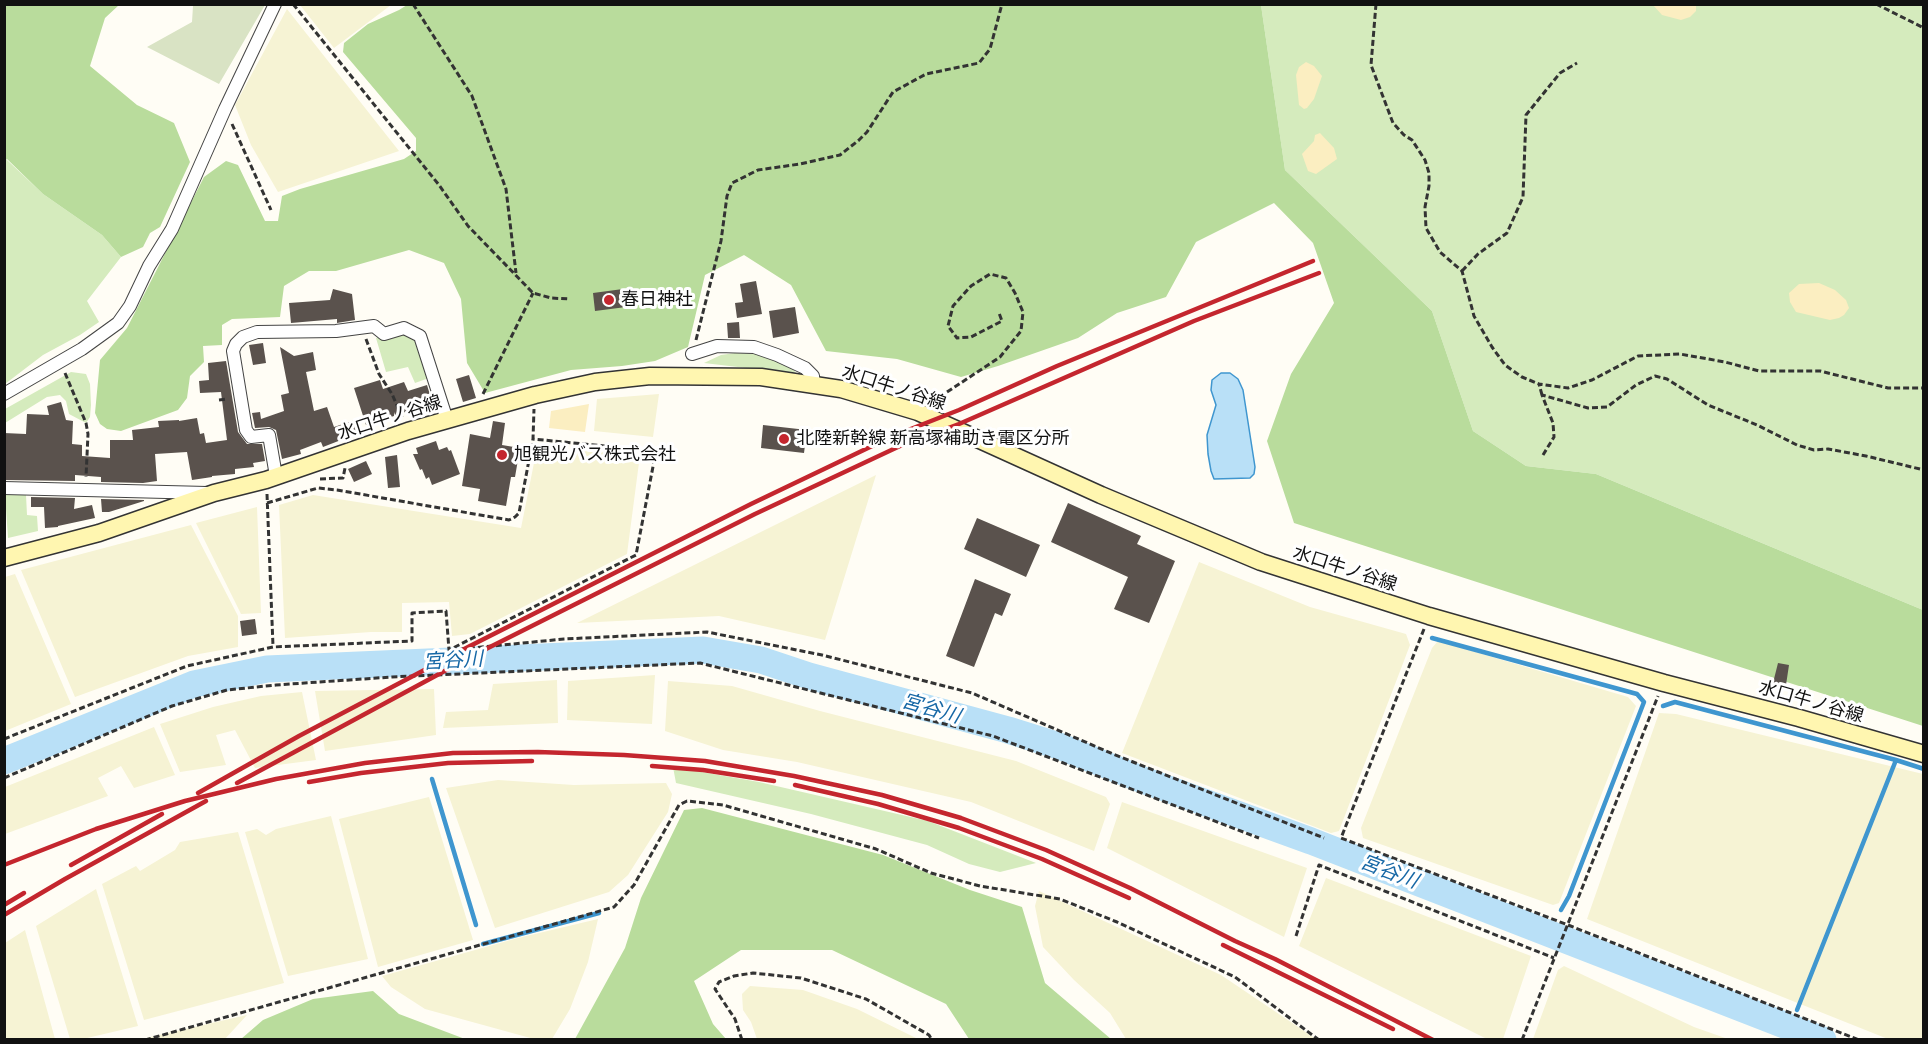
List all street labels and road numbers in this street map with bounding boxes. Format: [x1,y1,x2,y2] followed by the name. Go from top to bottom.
[839,361,949,415] street label: 水口牛ノ谷線
[335,391,445,445] street label: 水口牛ノ谷線
[1290,542,1400,596] street label: 水口牛ノ谷線
[1756,677,1866,727] street label: 水口牛ノ谷線

